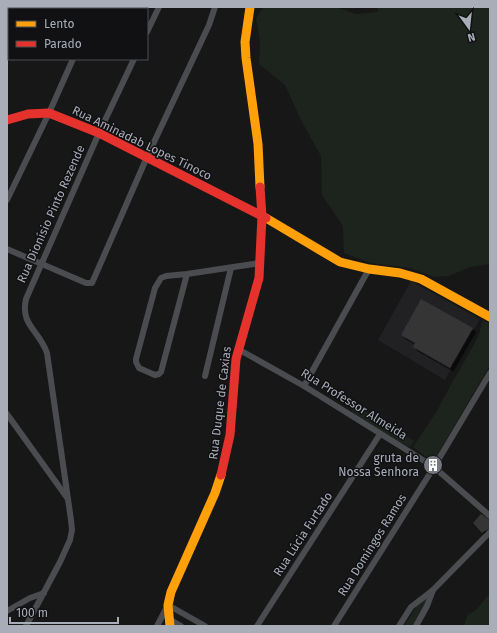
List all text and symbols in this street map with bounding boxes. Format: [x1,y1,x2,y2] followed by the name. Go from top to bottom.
[8,8,148,60] legend
[449,8,489,48] north arrow
[44,17,74,31] text: Lento
[466,30,477,44] text: N
[44,37,82,51] text: Parado
[70,103,214,183] street label: Rua Aminadab Lopes Tinoco
[14,143,88,285] street label: Rua Dionísio Pinto Rezende
[206,345,234,460] street label: Rua Duque de Caxias
[298,366,410,442] street label: Rua Professor Almeida
[338,451,419,479] place label: gruta de Nossa Senhora
[422,454,444,476] building icon: gruta de Nossa Senhora
[271,489,335,579] street label: Rua Lúcia Furtado
[335,491,409,599] street label: Rua Domingos Ramos
[10,599,118,625] scale bar
[16,606,48,620] text: 100 m

